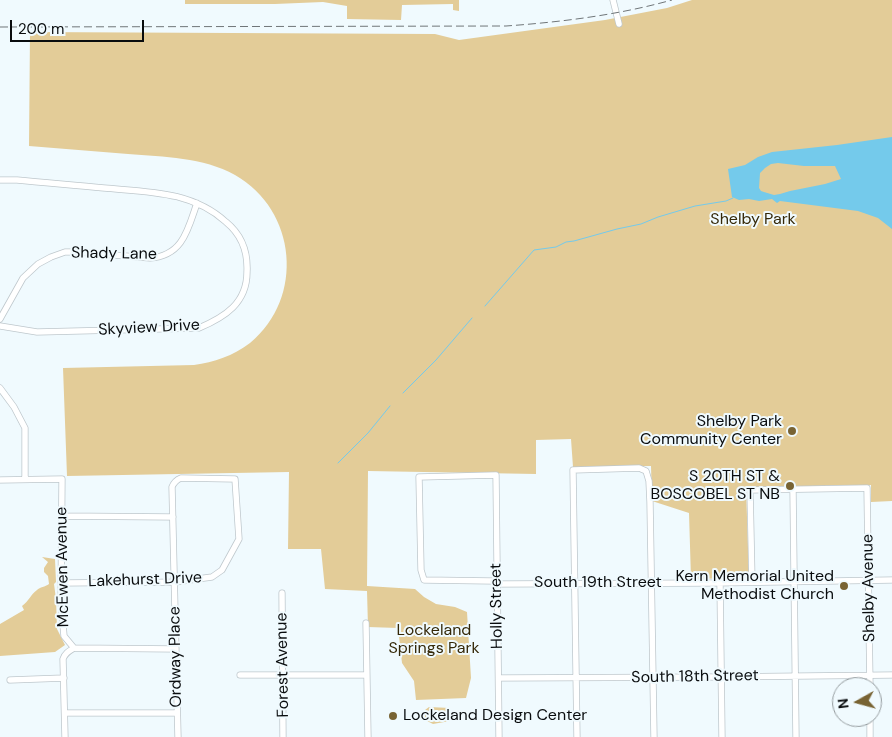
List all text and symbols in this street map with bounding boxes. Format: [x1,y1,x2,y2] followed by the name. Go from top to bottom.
[12,10,146,42] scale bar
[18,19,64,39] text: 200 m
[710,210,796,230] park label: Shelby Park
[71,244,157,264] street label: Shady Lane
[98,316,200,340] street label: Skyview Drive
[640,412,782,450] place label: Shelby Park Community Center
[786,425,798,437] marker: Shelby Park Community Center
[651,467,780,505] place label: S 20TH ST & BOSCOBEL ST NB
[784,480,796,492] marker: S 20TH ST & BOSCOBEL ST NB
[52,507,74,627] street label: McEwen Avenue
[858,534,880,642] street label: Shelby Avenue
[487,563,507,649] street label: Holly Street
[675,567,834,605] place label: Kern Memorial United Methodist Church
[88,568,202,592] street label: Lakehurst Drive
[534,573,662,593] street label: South 19th Street
[838,580,850,592] marker: Kern Memorial United Methodist Church
[166,606,186,708] street label: Ordway Place
[272,612,294,718] street label: Forest Avenue
[388,621,480,659] park label: Lockeland Springs Park
[631,666,759,688] street label: South 18th Street
[832,677,882,727] north arrow
[834,698,853,710] text: N
[403,706,587,726] place label: Lockeland Design Center
[387,710,399,722] marker: Lockeland Design Center

